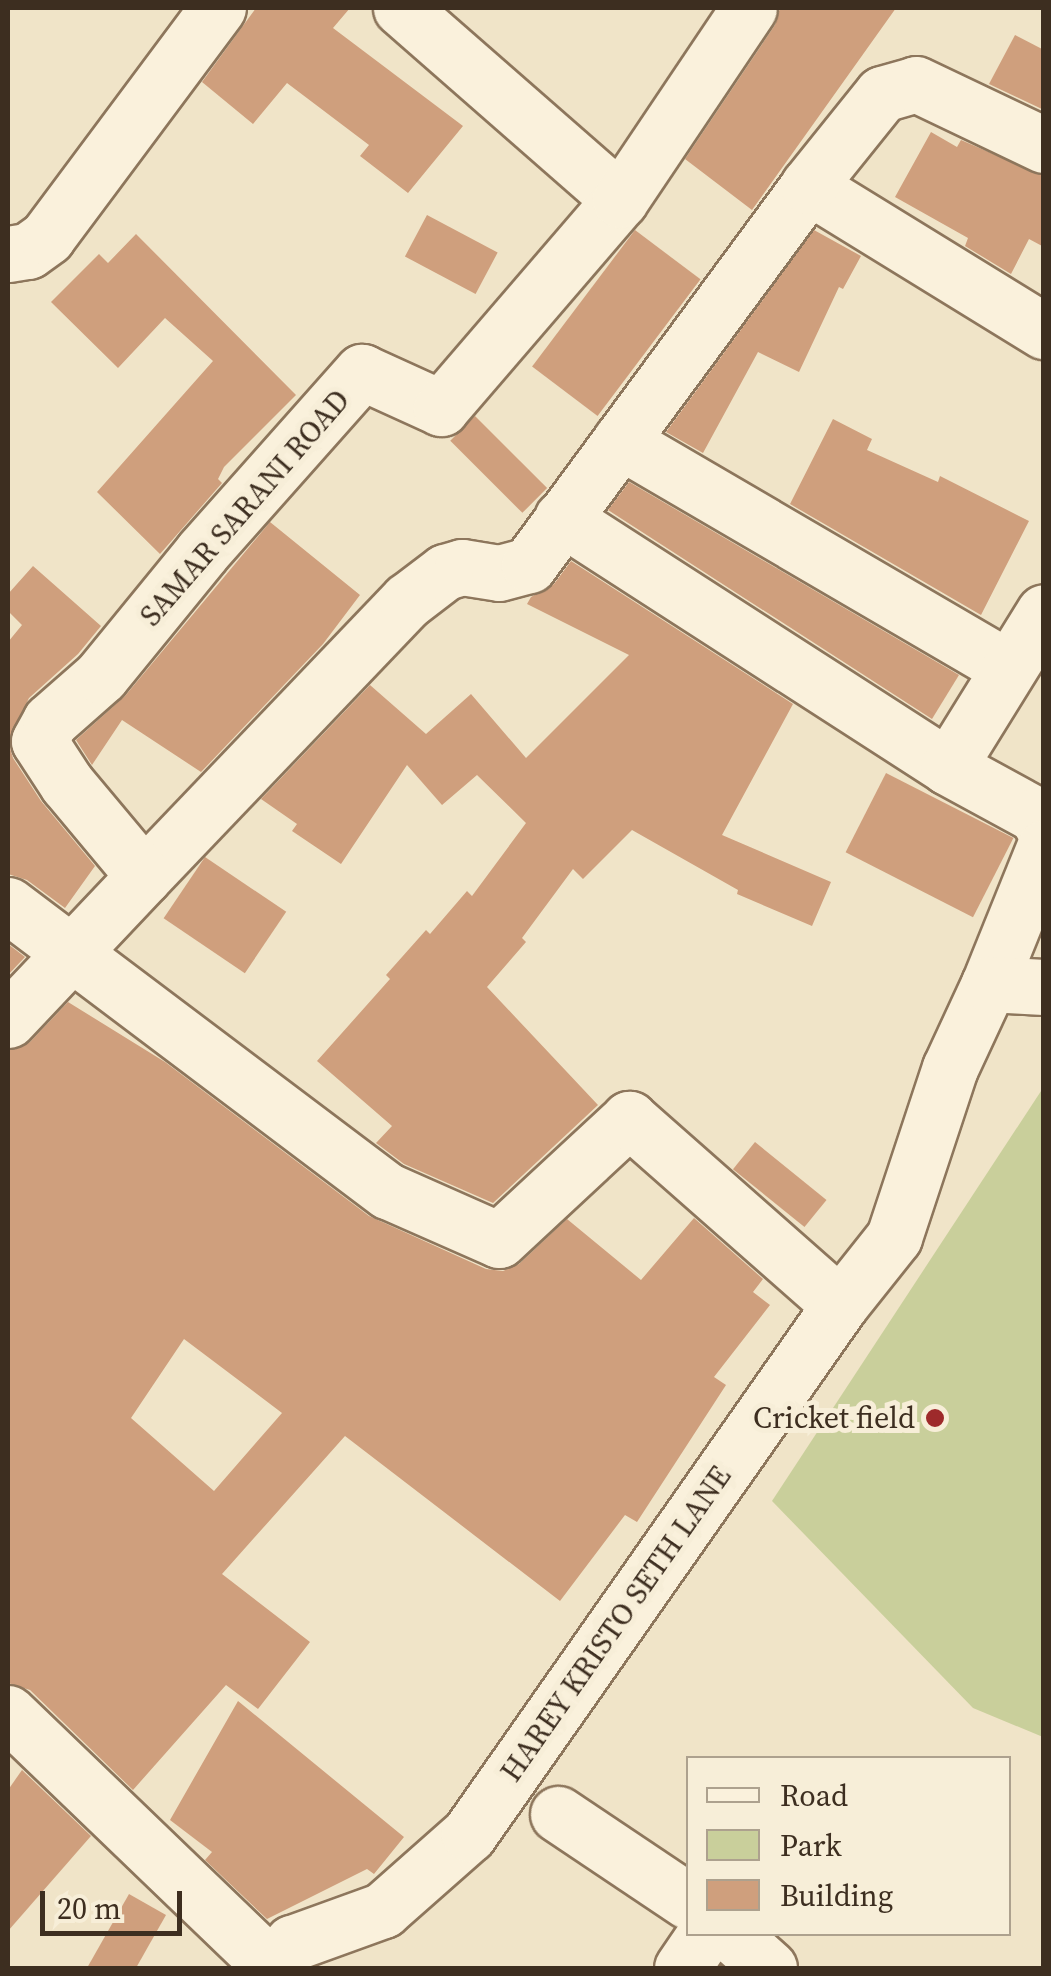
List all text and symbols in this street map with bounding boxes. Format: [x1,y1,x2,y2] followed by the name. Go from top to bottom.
[133,383,357,633] street label: SAMAR SARANI ROAD
[753,1400,915,1436] place label: Cricket field
[924,1407,946,1429] marker: Cricket field
[493,1459,739,1789] street label: HAREY KRISTO SETH LANE
[686,1756,1011,1936] legend
[780,1775,848,1816] text: Road
[780,1825,842,1866] text: Park
[45,1871,188,1933] scale bar
[780,1875,893,1916] text: Building
[57,1888,121,1929] text: 20 m

